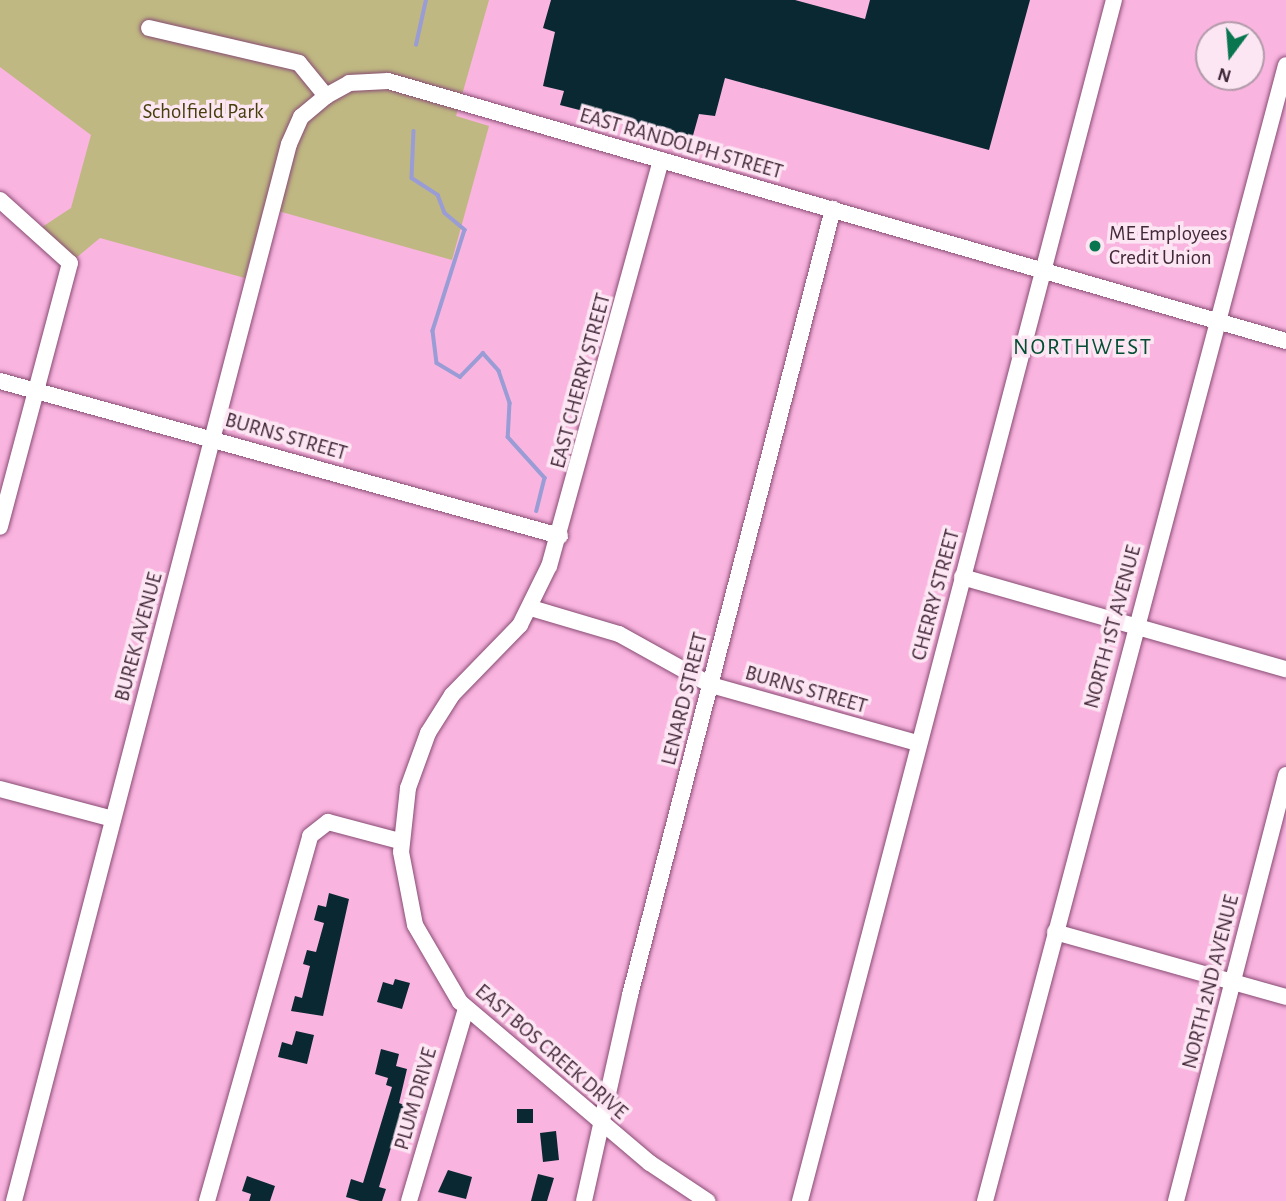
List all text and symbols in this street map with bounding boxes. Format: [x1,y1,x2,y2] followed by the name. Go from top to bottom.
[1195,21,1265,91] north arrow
[1216,64,1234,86] text: N
[142,99,264,125] park label: Scholfield Park
[577,103,785,185] street label: EAST RANDOLPH STREET
[1109,221,1228,271] place label: ME Employees Credit Union
[1087,238,1103,254] marker: ME Employees Credit Union
[545,291,617,471] street label: EAST CHERRY STREET
[1014,334,1152,362] district label: NORTHWEST
[222,408,350,466] street label: BURNS STREET
[906,527,966,663] street label: CHERRY STREET
[1079,543,1147,711] street label: NORTH 1ST AVENUE
[110,570,168,704] street label: BUREK AVENUE
[656,630,714,768] street label: LENARD STREET
[742,661,870,719] street label: BURNS STREET
[1177,892,1245,1072] street label: NORTH 2ND AVENUE
[470,979,632,1125] street label: EAST BOS CREEK DRIVE
[389,1045,443,1153] street label: PLUM DRIVE

